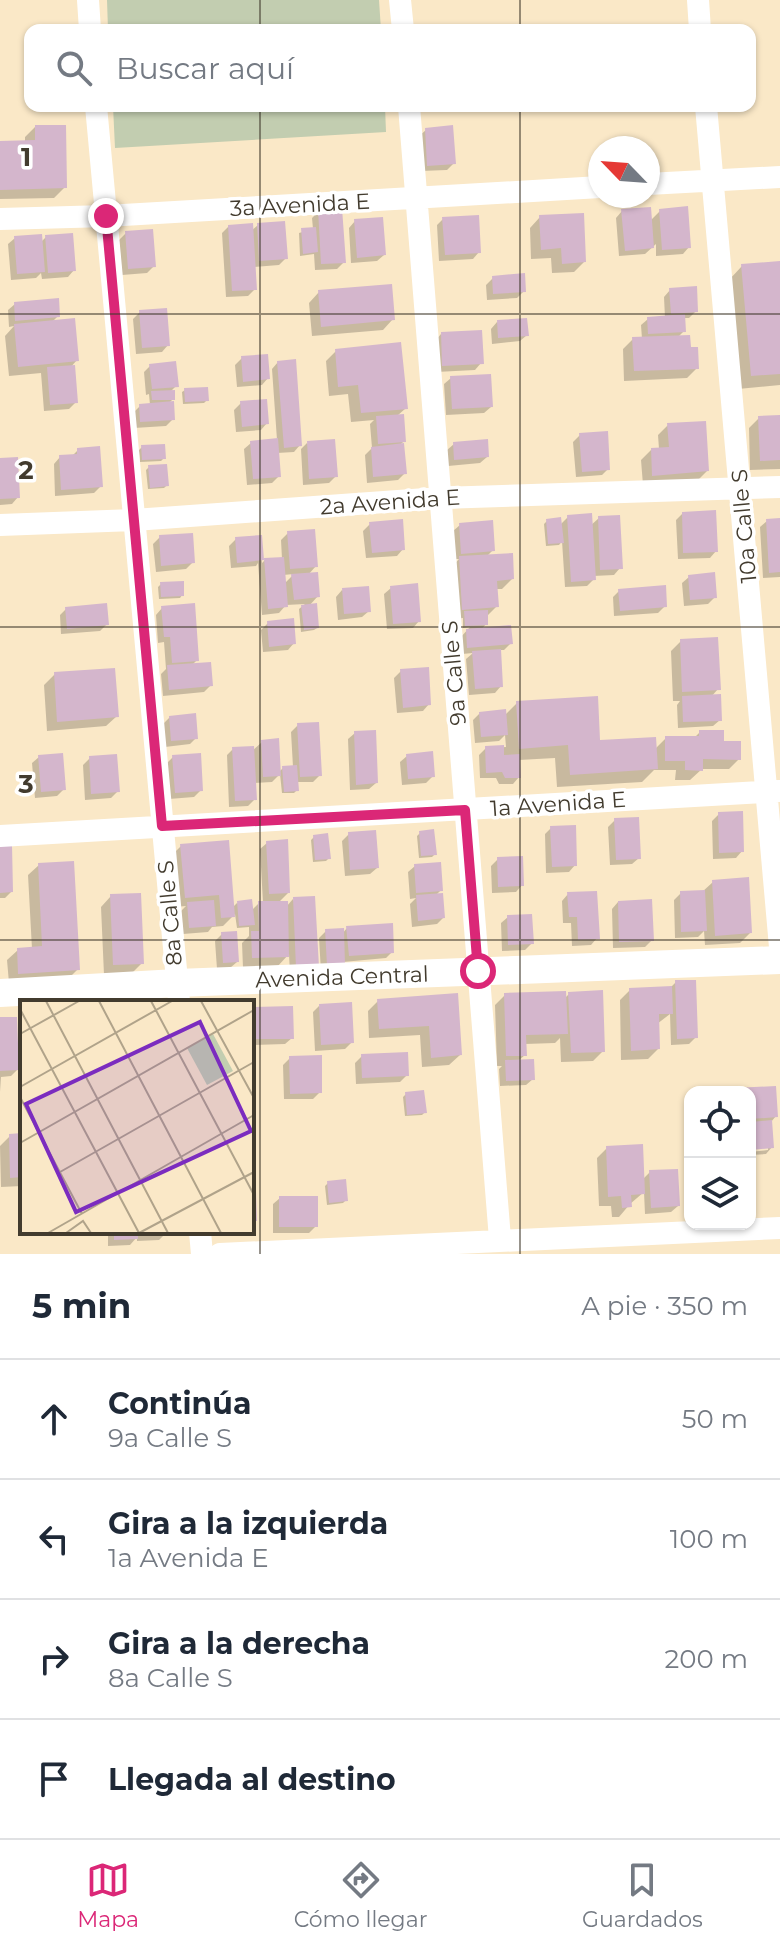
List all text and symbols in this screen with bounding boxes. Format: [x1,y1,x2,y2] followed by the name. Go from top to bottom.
[24,24,756,112] search box
[52,46,96,90] icon: search
[116,50,294,87] text: Buscar aquí
[588,136,660,208] north arrow
[21,141,31,173] text: 1
[229,188,371,222] street label: 3a Avenida E
[88,198,124,234] route end
[18,454,34,486] text: 2
[726,468,762,584] street label: 10a Calle S
[319,484,461,520] street label: 2a Avenida E
[436,620,472,726] street label: 9a Calle S
[17,768,34,800] text: 3
[489,786,627,822] street label: 1a Avenida E
[152,859,188,967] street label: 8a Calle S
[460,953,496,989] route start
[255,960,429,994] street label: Avenida Central
[20,1000,254,1234] inset map
[684,1086,756,1230] map controls
[684,1086,756,1158] button: locate
[684,1158,756,1230] button: layers
[32,1285,131,1327] text: 5 min
[581,1290,748,1322] text: A pie · 350 m
[108,1385,251,1422] text: Continúa
[32,1397,76,1441] icon: ahead
[682,1403,748,1435] text: 50 m
[108,1422,232,1454] text: 9a Calle S
[108,1505,388,1542] text: Gira a la izquierda
[32,1517,76,1561] icon: left
[670,1523,748,1555] text: 100 m
[108,1542,269,1574] text: 1a Avenida E
[108,1625,370,1662] text: Gira a la derecha
[32,1637,76,1681] icon: right
[664,1643,748,1675] text: 200 m
[108,1662,233,1694] text: 8a Calle S
[32,1757,76,1801] icon: arrive
[108,1761,396,1798] text: Llegada al destino
[77,1858,139,1933] tab: Mapa
[294,1858,427,1933] tab: Cómo llegar
[582,1858,703,1933] tab: Guardados

